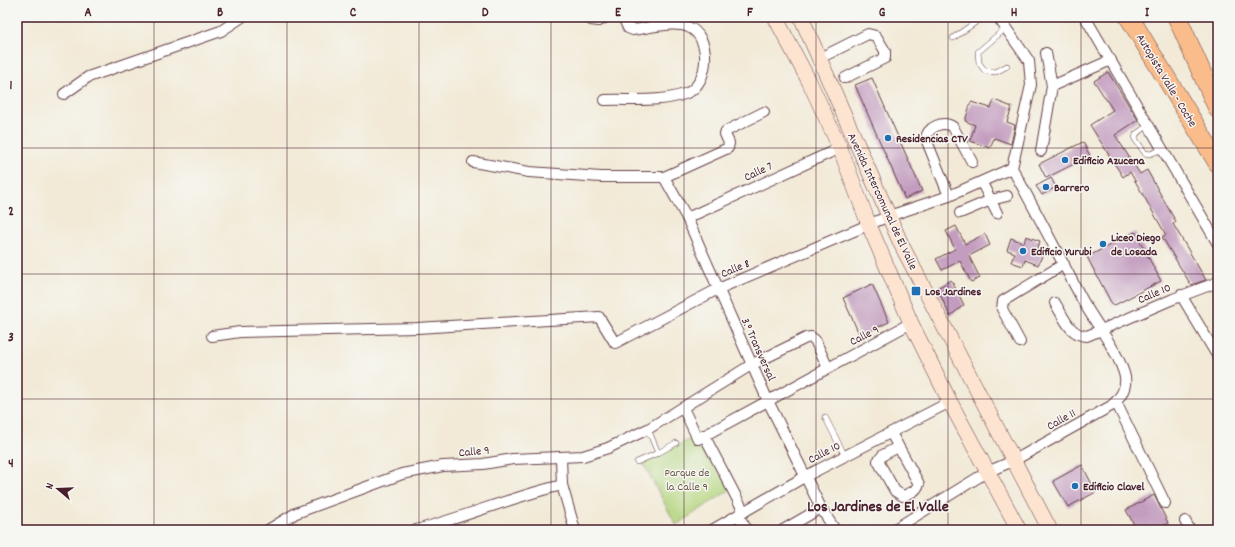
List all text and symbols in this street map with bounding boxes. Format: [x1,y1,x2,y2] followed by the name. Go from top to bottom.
[84,4,92,23] text: A
[217,4,223,23] text: B
[350,4,357,23] text: C
[482,4,489,23] text: D
[615,4,622,23] text: E
[747,4,753,23] text: F
[879,4,886,23] text: G
[1011,4,1018,23] text: H
[1145,4,1150,23] text: I
[1131,31,1200,131] street label: Autopista Valle - Coche
[10,77,13,96] text: 1
[842,130,921,273] street label: Avenida Intercomunal de El Valle
[896,131,968,148] place label: Residencias CTV
[883,133,893,143] marker: Residencias CTV
[1073,153,1146,170] place label: Edificio Azucena
[1060,155,1070,165] marker: Edificio Azucena
[741,158,776,186] street label: Calle 7
[1054,180,1090,197] place label: Barrero
[1041,182,1051,192] marker: Barrero
[8,203,14,222] text: 2
[1111,230,1161,261] place label: Liceo Diego de Losada
[1098,239,1108,249] marker: Liceo Diego de Losada
[1031,244,1092,261] place label: Edificio Yurubi
[1018,246,1028,256] marker: Edificio Yurubi
[718,256,753,283] street label: Calle 8
[1135,280,1174,309] street label: Calle 10
[925,284,981,301] place label: Los Jardines
[910,285,922,297] marker: Los Jardines
[736,315,779,384] street label: 3.° Transversal
[847,322,882,351] street label: Calle 9
[8,329,14,348] text: 3
[1044,405,1079,435] street label: Calle 11
[805,438,844,469] street label: Calle 10
[458,443,490,462] street label: Calle 9
[8,455,14,474] text: 4
[665,465,709,496] park label: Parque de la Calle 9
[38,469,78,509] north arrow
[1083,479,1145,496] place label: Edificio Clavel
[42,481,59,492] text: N
[1070,481,1080,491] marker: Edificio Clavel
[807,496,949,519] district label: Los Jardines de El Valle

